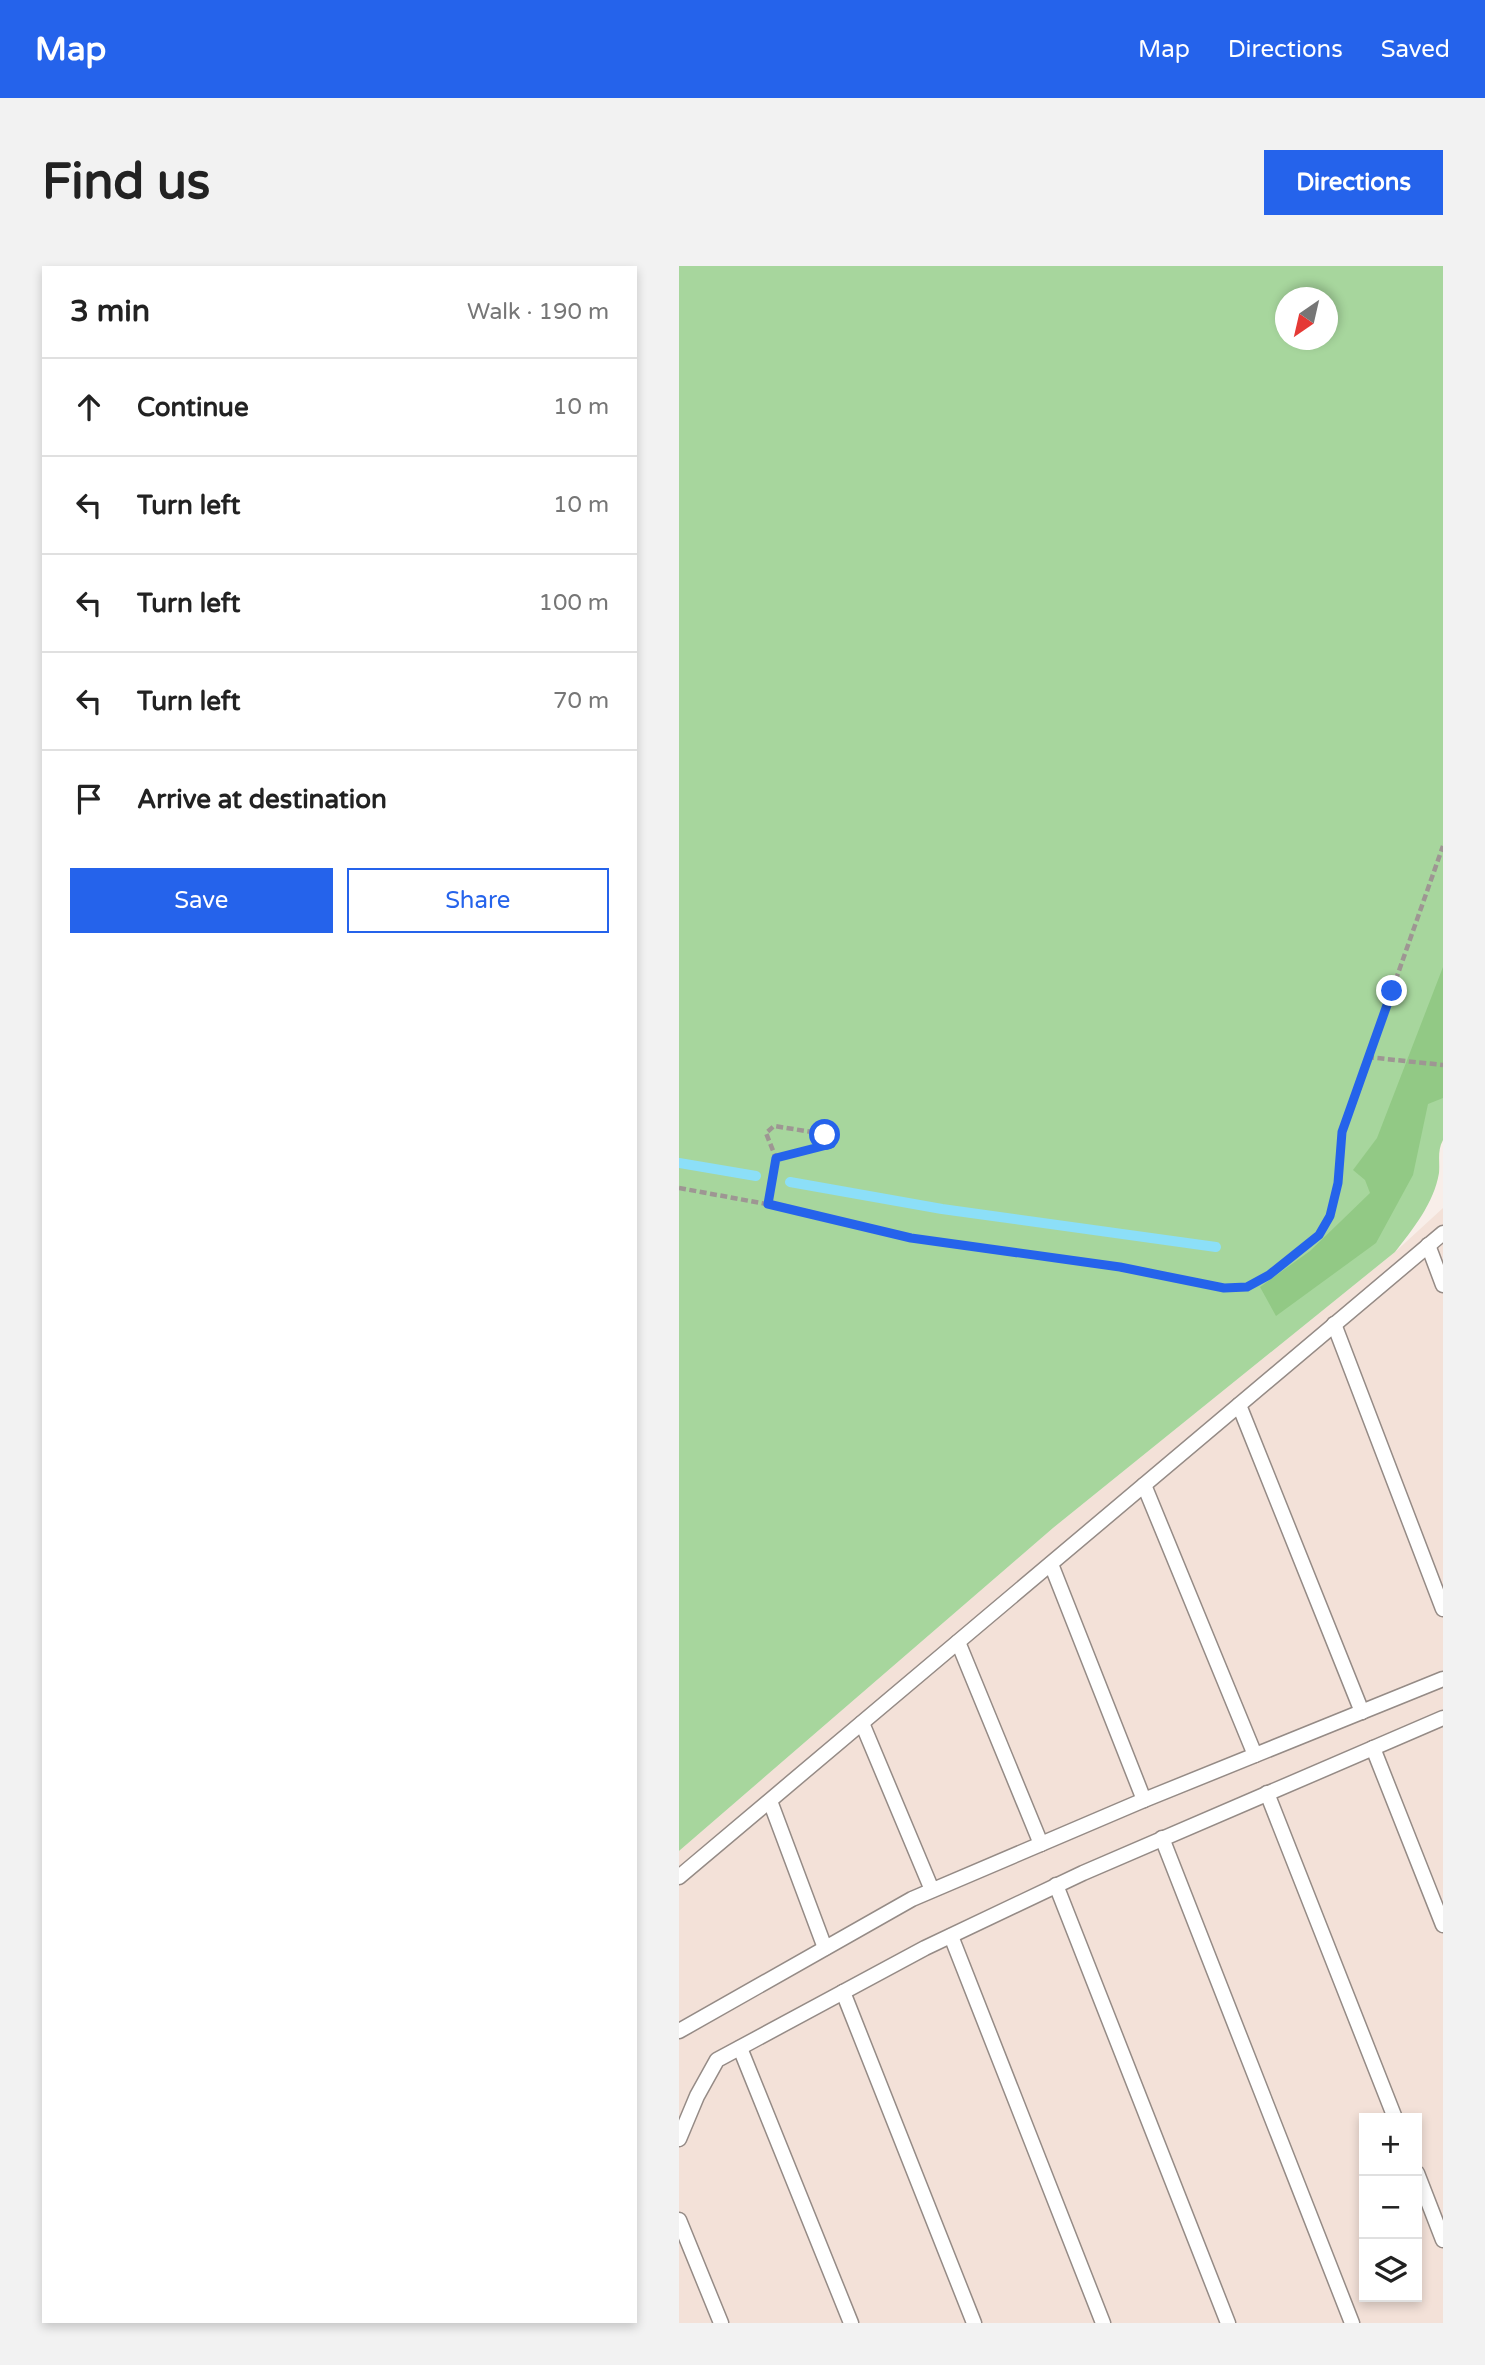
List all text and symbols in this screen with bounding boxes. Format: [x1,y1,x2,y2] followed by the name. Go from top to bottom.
[35,30,106,69] text: Map
[1138,35,1190,64] text: Map
[1228,35,1343,64] text: Directions
[1381,35,1450,64] text: Saved
[1264,150,1443,215] button: Directions
[42,153,210,212] text: Find us
[1275,287,1338,350] north arrow
[70,293,150,330] text: 3 min
[467,298,609,326] text: Walk · 190 m
[70,388,108,426] icon: ahead
[137,392,249,423] text: Continue
[553,393,609,421] text: 10 m
[70,486,108,524] icon: left
[137,490,240,521] text: Turn left
[553,491,609,519] text: 10 m
[70,584,108,622] icon: left
[137,588,240,619] text: Turn left
[539,589,609,617] text: 100 m
[70,682,108,720] icon: left
[137,686,240,717] text: Turn left
[553,687,609,715] text: 70 m
[70,780,108,818] icon: arrive
[137,784,387,815] text: Arrive at destination
[70,868,333,933] button: Save
[347,868,609,933] button: Share
[1376,975,1407,1006] route end
[809,1119,840,1150] route start
[1359,2113,1422,2302] map controls
[1359,2113,1422,2176] button: +
[1359,2176,1422,2239] button: −
[1359,2239,1422,2302] button: layers

